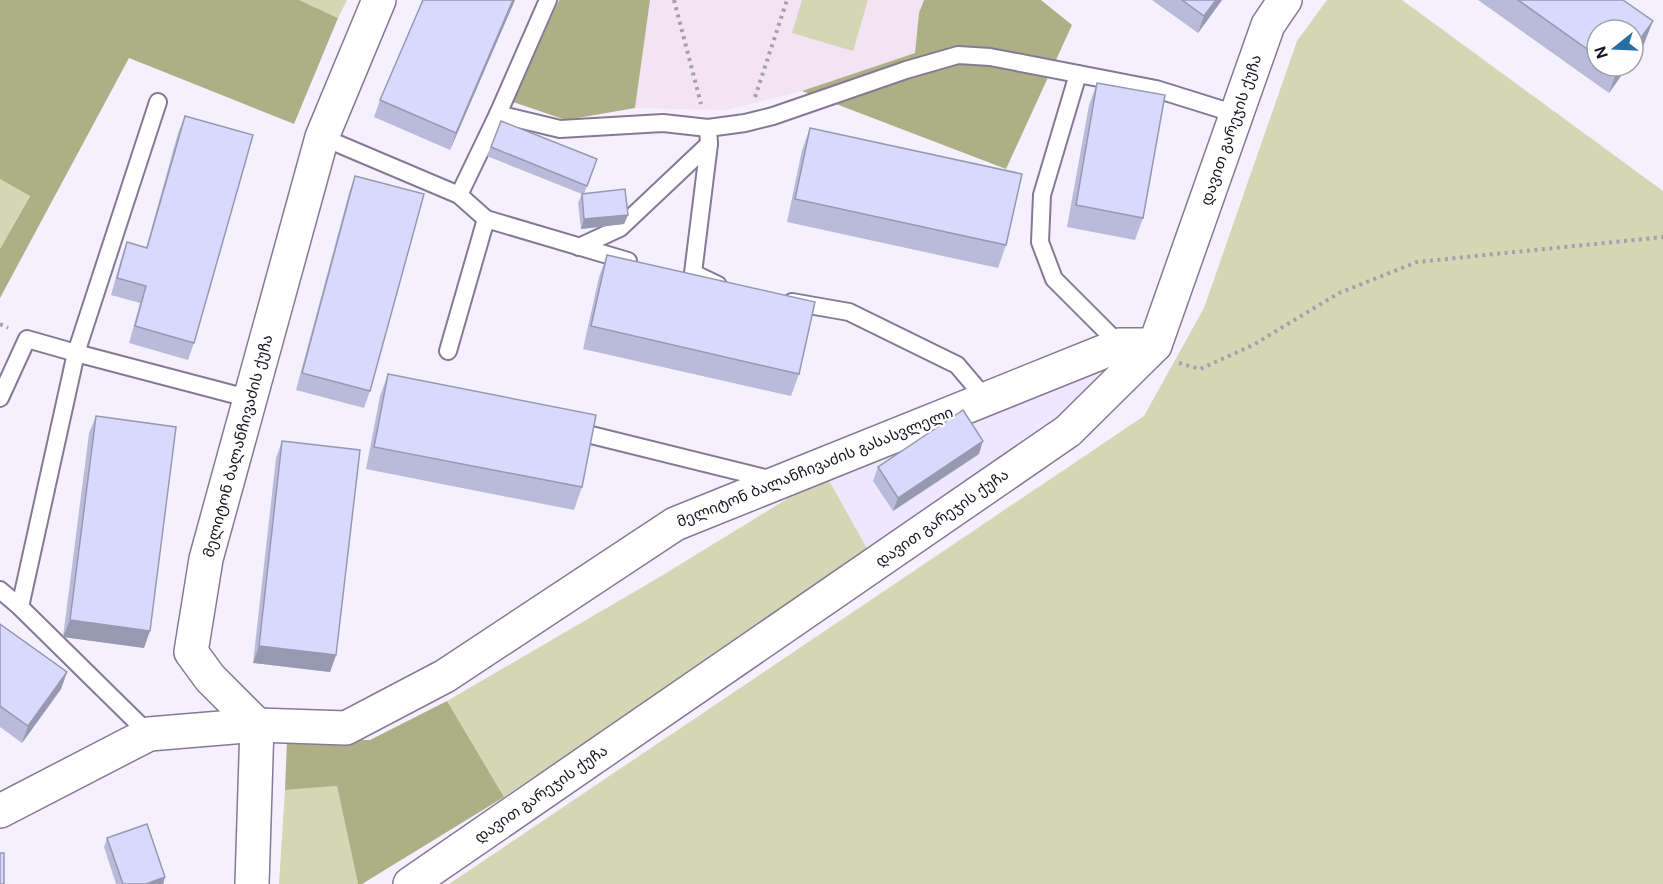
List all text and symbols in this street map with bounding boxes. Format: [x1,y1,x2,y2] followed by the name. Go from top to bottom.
[1585,18,1645,78] north arrow
[1589,44,1613,61] text: N
[1196,52,1266,208] street label: დავით გარეჯის ქუჩა
[199,332,277,560] street label: მელიტონ ბალანჩივაძის ქუჩა
[674,402,956,532] street label: მელიტონ ბალანჩივაძის გასასვლელი
[871,464,1013,572] street label: დავით გარეჯის ქუჩა
[470,740,612,848] street label: დავით გარეჯის ქუჩა

